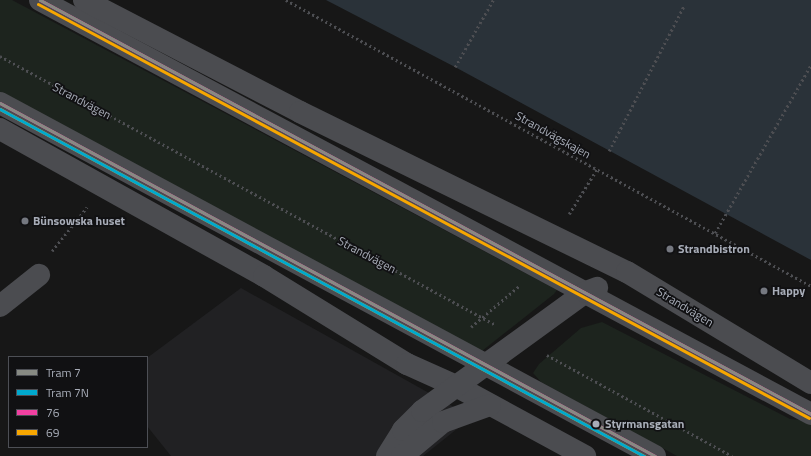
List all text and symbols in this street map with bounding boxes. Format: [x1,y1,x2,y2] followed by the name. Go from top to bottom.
[50,80,114,122] street label: Strandvägen
[513,108,593,162] street label: Strandvägskajen
[33,214,125,228] place label: Bünsowska huset
[20,216,30,226] marker: Bünsowska huset
[335,234,399,276] street label: Strandvägen
[678,242,750,256] place label: Strandbistron
[665,244,675,254] marker: Strandbistron
[654,284,716,330] street label: Strandvägen
[772,284,805,298] place label: Happy
[759,286,769,296] marker: Happy
[8,356,148,448] legend
[46,363,81,382] text: Tram 7
[46,383,89,402] text: Tram 7N
[46,403,59,422] text: 76
[605,417,684,431] place label: Styrmansgatan
[590,418,602,430] marker: Styrmansgatan
[46,423,59,442] text: 69

